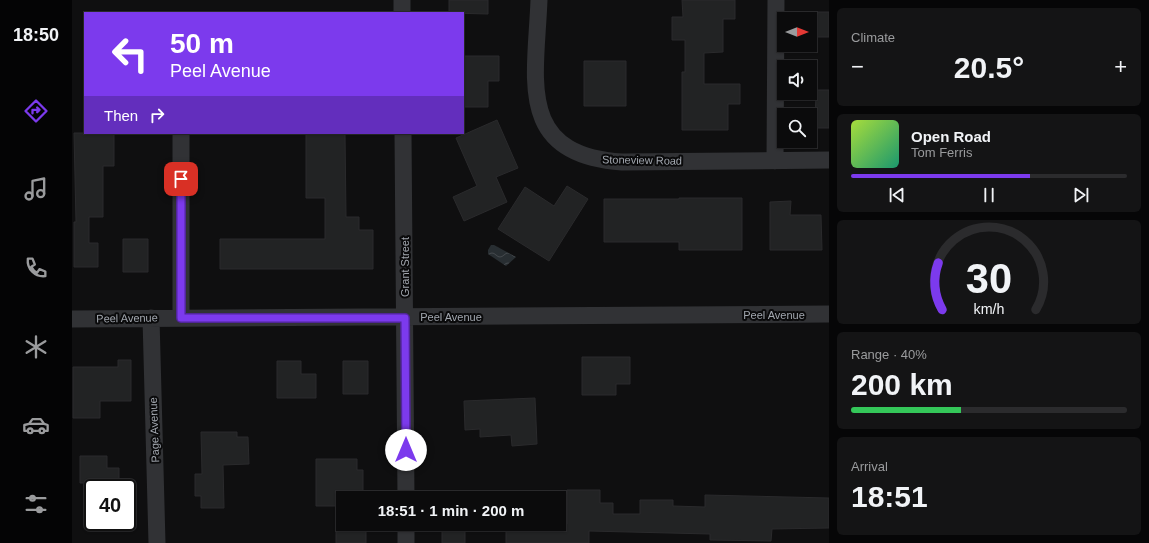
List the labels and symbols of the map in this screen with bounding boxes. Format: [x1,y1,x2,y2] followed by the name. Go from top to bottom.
[777,12,817,52] north arrow
[602,153,682,167] street label: Stoneview Road
[164,162,198,196] pin
[399,237,411,297] street label: Grant Street
[743,309,805,321] street label: Peel Avenue
[96,311,158,325] street label: Peel Avenue
[420,311,482,323] street label: Peel Avenue
[147,397,161,463] street label: Page Avenue
[385,429,427,471] position arrow
[84,479,136,531] speed limit sign: 40

